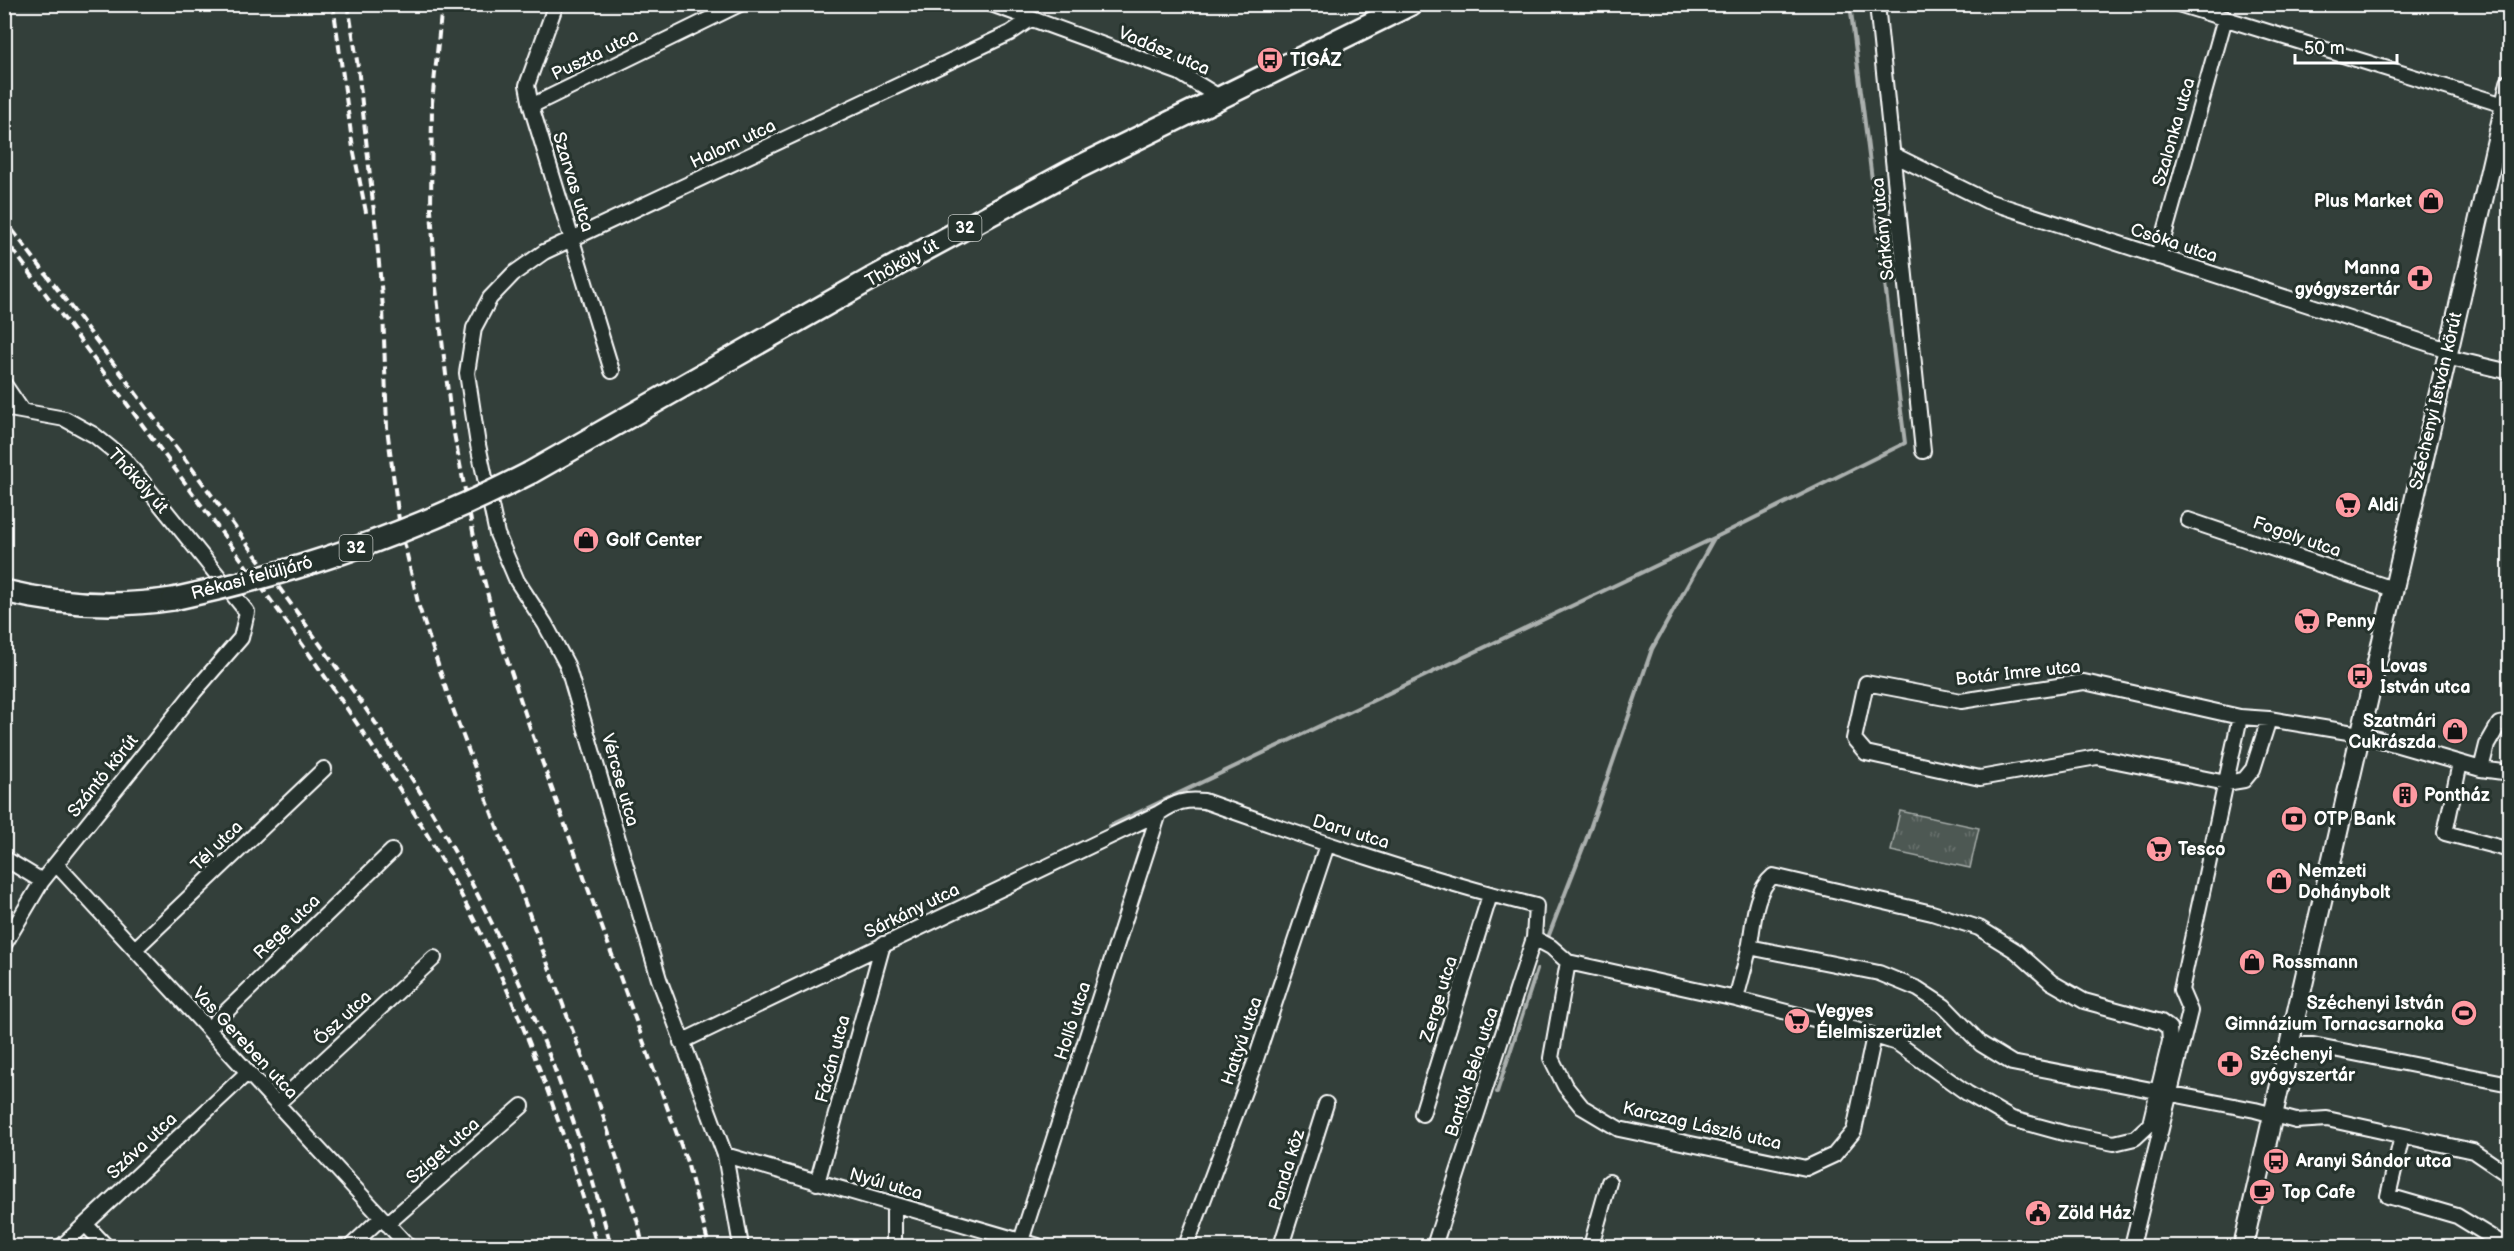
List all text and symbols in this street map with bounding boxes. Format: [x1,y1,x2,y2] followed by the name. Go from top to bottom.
[1115,22,1213,80] street label: Vadász utca
[548,25,642,85] street label: Puszta utca
[2295,27,2397,65] scale bar
[2304,38,2345,59] text: 50 m
[1255,45,1285,75] bus stop icon: TIGÁZ
[1290,47,1342,71] place label: TIGÁZ
[2148,75,2200,189] street label: Szalonka utca
[687,115,779,173] street label: Halom utca
[548,130,598,234] street label: Szarvas utca
[1867,177,1899,281] street label: Sárkány utca
[2416,186,2446,216] shop icon: Plus Market
[2314,191,2412,212] place label: Plus Market
[948,215,982,241] road number: 32
[2128,219,2220,267] street label: Csóka utca
[862,234,943,292] street label: Thököly út
[2295,258,2401,300] place label: Manna gyógyszertár
[2405,263,2435,293] pharmacy icon: Manna gyógyszertár
[2405,310,2467,492] street label: Széchenyi István körút
[103,444,173,518] street label: Thököly út
[2333,490,2363,520] supermarket icon: Aldi
[2367,495,2398,516] place label: Aldi
[2250,512,2344,562] street label: Fogoly utca
[571,525,601,555] shop icon: Golf Center
[606,530,703,551] place label: Golf Center
[340,535,372,561] road number: 32
[189,552,315,604] street label: Rékasi felüljáró
[2292,606,2322,636] supermarket icon: Penny
[2326,611,2376,632] place label: Penny
[1954,656,2082,690] street label: Botár Imre utca
[2380,656,2470,698] place label: Lovas István utca
[2345,661,2375,691] bus stop icon: Lovas István utca
[2348,711,2436,753] place label: Szatmári Cukrászda
[2440,716,2470,746] shop icon: Szatmári Cukrászda
[63,730,143,822] street label: Szántó körút
[597,731,643,829] street label: Vércse utca
[2390,780,2420,810] building icon: Pontház
[2424,785,2490,806] place label: Pontház
[2279,804,2309,834] bank icon: OTP Bank
[2314,809,2396,830] place label: OTP Bank
[1310,810,1392,854] street label: Daru utca
[187,816,247,876] street label: Tél utca
[2144,834,2174,864] supermarket icon: Tesco
[2178,839,2226,860] place label: Tesco
[2298,861,2391,903] place label: Nemzeti Dohánybolt
[2264,866,2294,896] shop icon: Nemzeti Dohánybolt
[861,879,963,943] street label: Sárkány utca
[249,890,325,964] street label: Rege utca
[2237,947,2267,977] shop icon: Rossmann
[2272,952,2358,973] place label: Rossmann
[1416,954,1462,1045] street label: Zerge utca
[1050,979,1096,1063] street label: Holló utca
[188,983,302,1103] street label: Vas Gereben utca
[309,986,376,1050] street label: Ősz utca
[2225,993,2444,1035] place label: Széchenyi István Gimnázium Tornacsarnoka
[1217,994,1267,1088] street label: Hattyú utca
[2449,998,2479,1028] sports icon: Széchenyi István Gimnázium Tornacsarnoka
[1816,1001,1942,1043] place label: Vegyes Élelmiszerüzlet
[1441,1005,1503,1139] street label: Bartók Béla utca
[1782,1006,1812,1036] supermarket icon: Vegyes Élelmiszerüzlet
[811,1013,855,1105] street label: Fácán utca
[2250,1044,2356,1086] place label: Széchenyi gyógyszertár
[2215,1049,2245,1079] pharmacy icon: Széchenyi gyógyszertár
[1621,1097,1783,1155] street label: Karczag László utca
[103,1108,181,1184] street label: Száva utca
[402,1114,484,1188] street label: Sziget utca
[1265,1127,1309,1213] street label: Panda köz
[2261,1146,2291,1176] bus stop icon: Aranyi Sándor utca
[2295,1151,2451,1172] place label: Aranyi Sándor utca
[847,1164,925,1204] street label: Nyúl utca
[2247,1177,2277,1207] cafe icon: Top Cafe
[2282,1182,2355,1203] place label: Top Cafe
[2023,1198,2053,1228] public building icon: Zöld Ház
[2058,1203,2132,1224] place label: Zöld Ház

